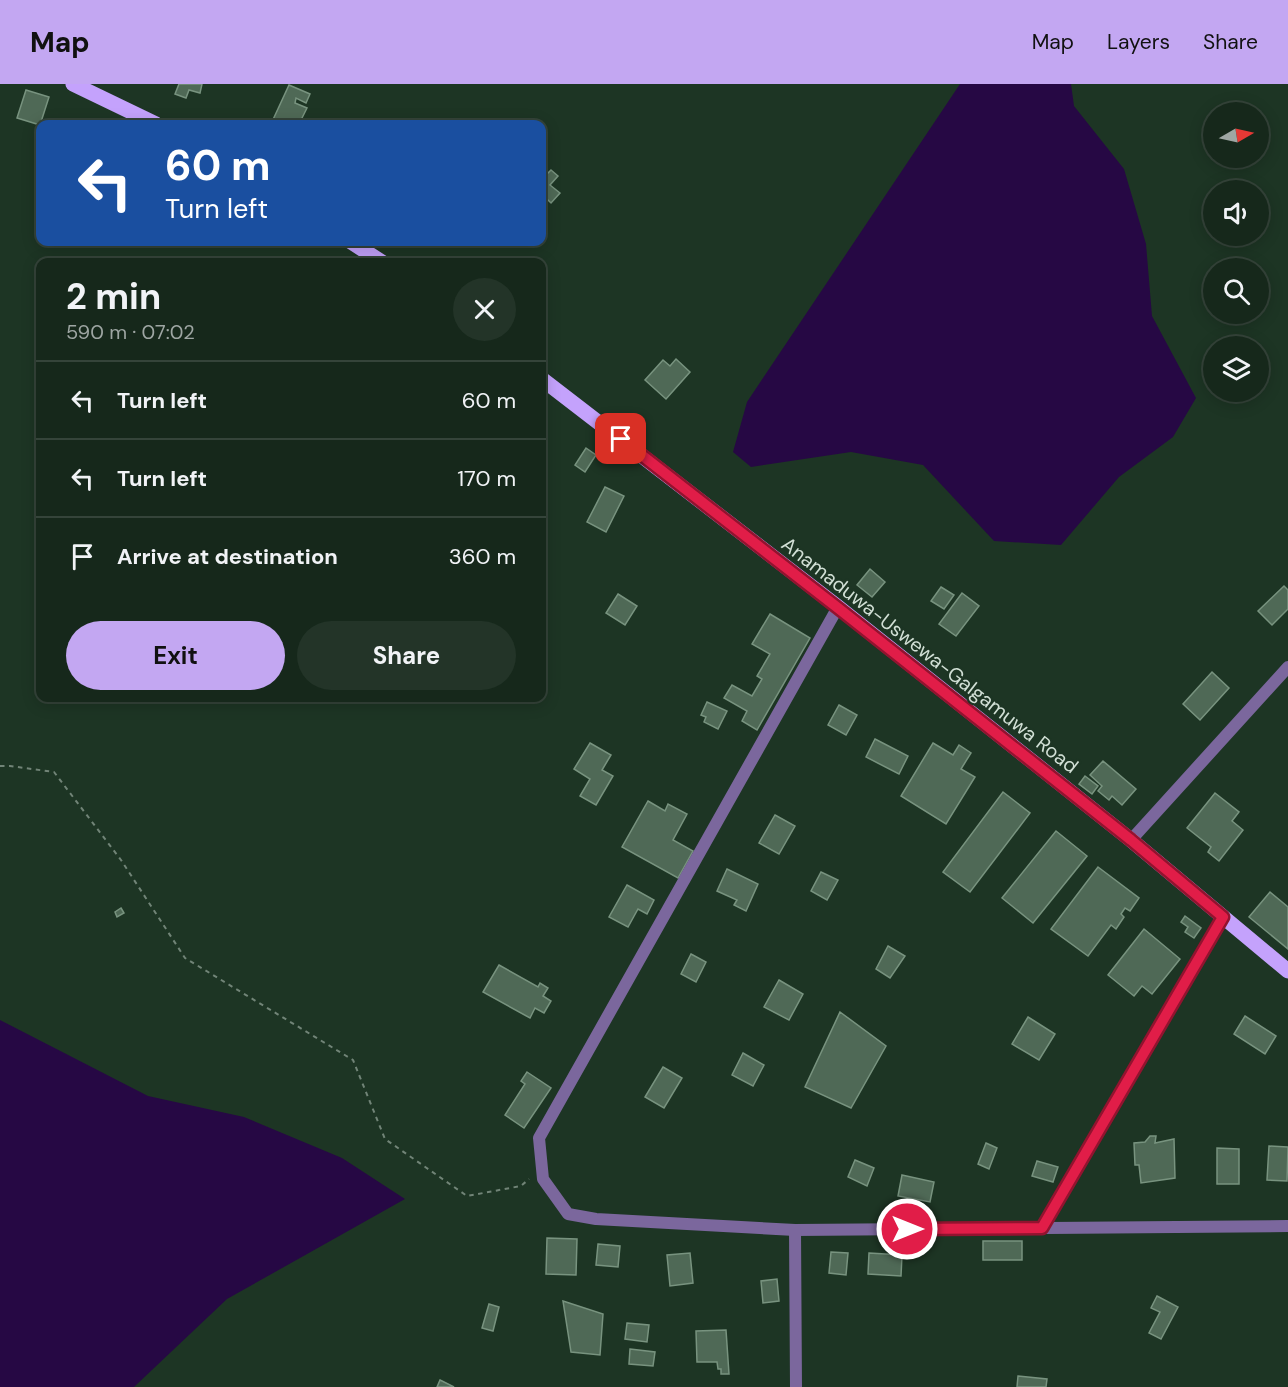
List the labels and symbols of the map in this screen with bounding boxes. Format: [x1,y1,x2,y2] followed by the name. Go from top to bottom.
[1203,102,1269,168] north arrow
[595,413,646,464] pin
[776,531,1084,779] street label: Anamaduwa-Uswewa-Galgamuwa Road
[875,1197,939,1261] position arrow

